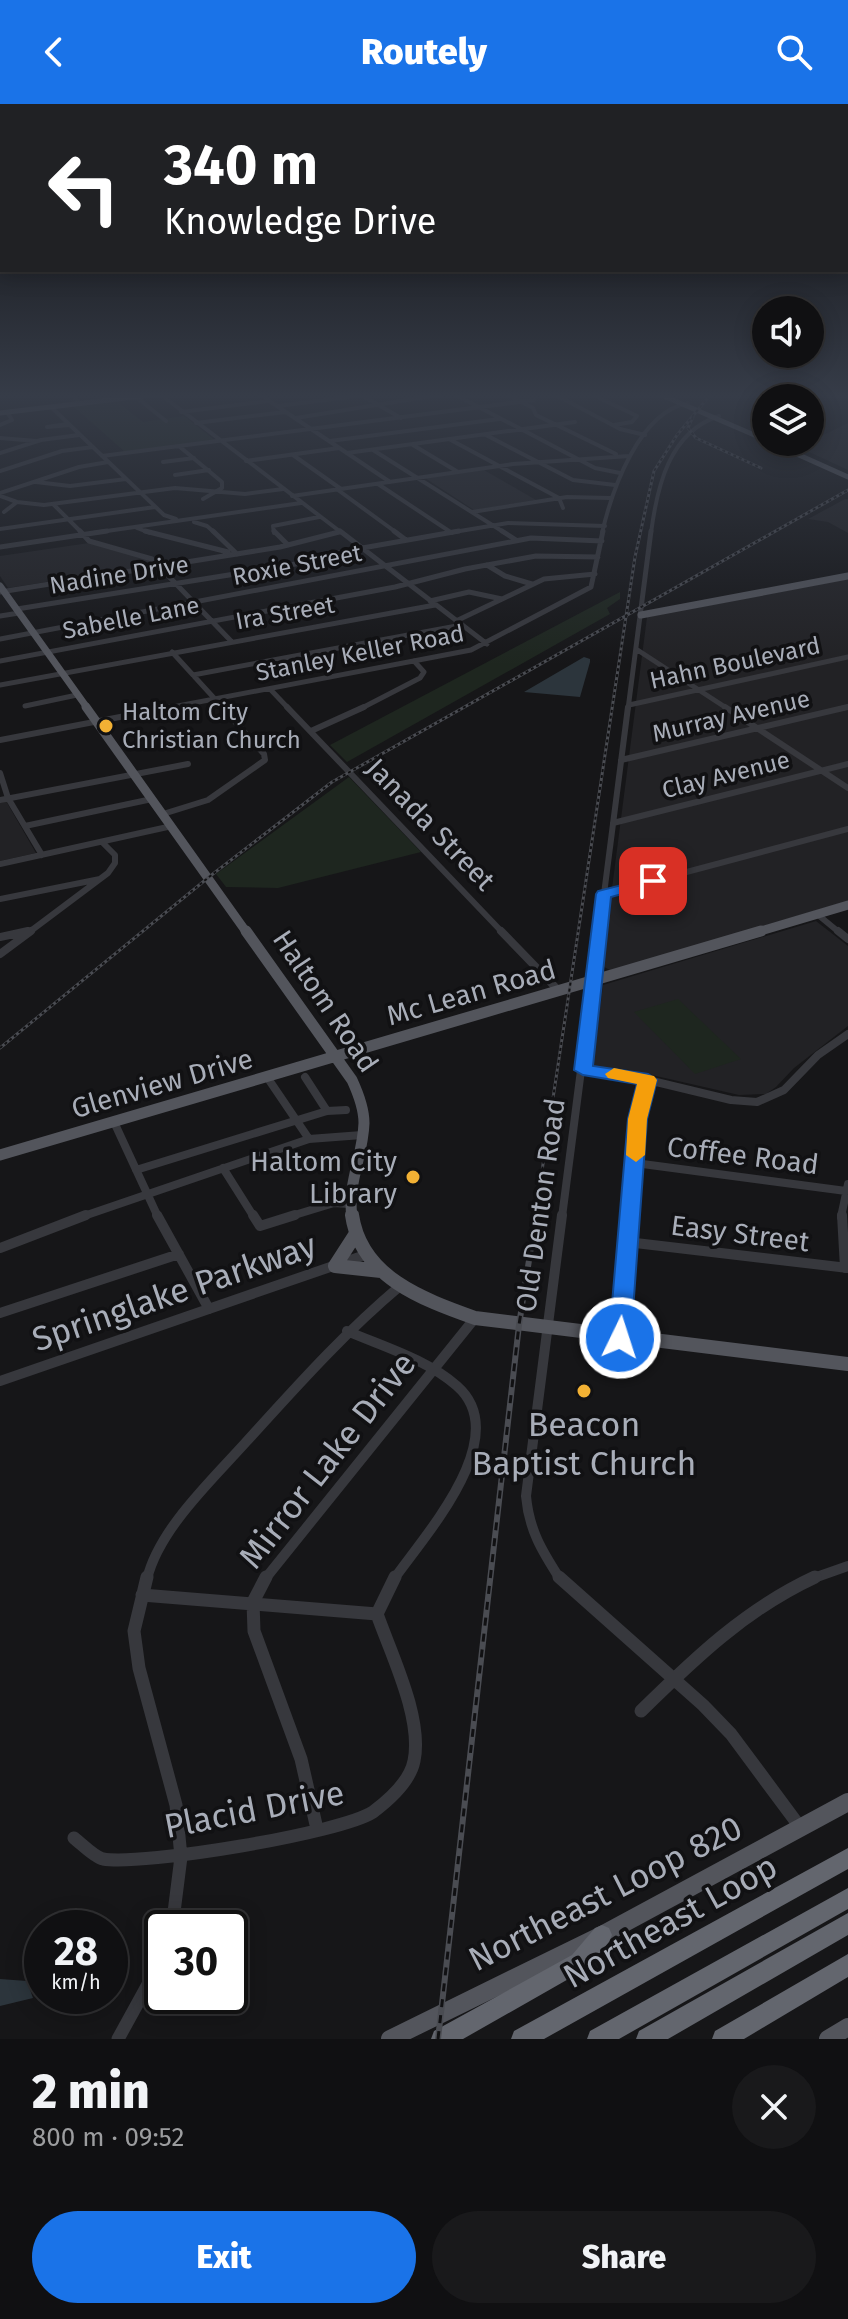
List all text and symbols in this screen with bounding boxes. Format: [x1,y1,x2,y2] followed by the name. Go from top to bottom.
[32,30,76,74] icon: back
[361,30,487,74] text: Routely
[772,30,816,74] icon: search
[164,132,318,199] text: 340 m
[32,136,136,240] icon: left
[164,200,436,244] text: Knowledge Drive
[752,296,824,456] map controls
[752,296,824,368] button: sound
[752,384,824,456] button: layers
[230,539,364,591] street label: Roxie Street
[47,550,191,600] street label: Nadine Drive
[233,590,337,635] street label: Ira Street
[60,591,202,645] street label: Sabelle Lane
[253,619,467,687] street label: Stanley Keller Road
[647,631,823,695] street label: Hahn Boulevard
[649,684,813,748] street label: Murray Avenue
[122,698,301,754] place label: Haltom City Christian Church
[97,717,115,735] marker: Haltom City Christian Church
[659,746,793,804] street label: Clay Avenue
[359,751,502,898] street label: Janada Street
[619,847,687,915] pin
[631,859,675,903] icon: arrive
[266,924,385,1079] street label: Haltom Road
[383,953,560,1032] street label: Mc Lean Road
[68,1042,257,1125] street label: Glenview Drive
[509,1096,572,1314] street label: Old Denton Road
[665,1130,821,1181] street label: Coffee Road
[250,1145,397,1210] place label: Haltom City Library
[404,1168,422,1186] marker: Haltom City Library
[669,1209,812,1258] street label: Easy Street
[27,1225,322,1360] street label: Springlake Parkway
[578,1296,662,1380] position arrow
[230,1344,424,1576] street label: Mirror Lake Drive
[575,1382,593,1400] marker: Beacon Baptist Church
[471,1404,697,1484] place label: Beacon Baptist Church
[161,1772,348,1847] street label: Placid Drive
[462,1806,748,1980] street label: Northeast Loop 820
[556,1845,784,1997] street label: Northeast Loop
[144,1910,248,2014] speed limit sign: 30
[54,1928,98,1976] text: 28
[51,1970,101,1994] text: km/h
[32,2063,150,2121] text: 2 min
[732,2065,816,2149] button: close
[32,2122,184,2153] text: 800 m · 09:52
[32,2211,416,2303] button: Exit
[432,2211,816,2303] button: Share

